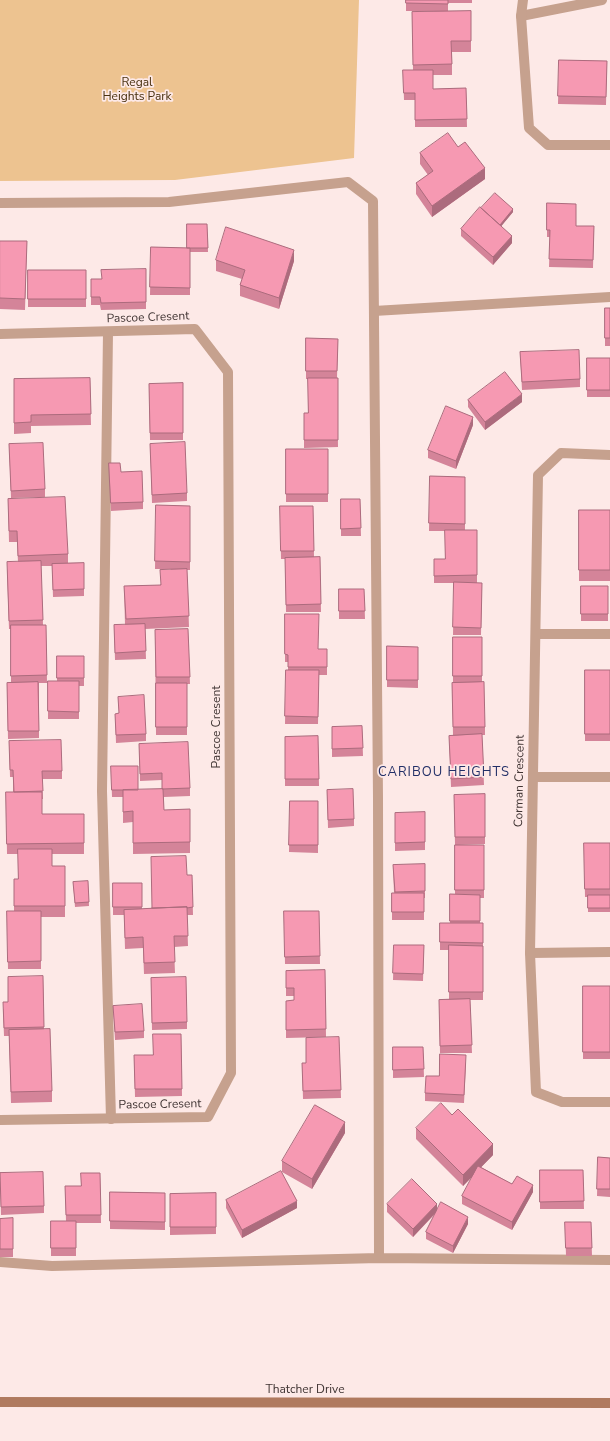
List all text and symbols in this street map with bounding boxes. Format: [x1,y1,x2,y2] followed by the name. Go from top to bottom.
[102,76,172,104] park label: Regal Heights Park
[106,309,190,327] street label: Pascoe Cresent
[210,686,224,768] street label: Pascoe Cresent
[512,735,528,827] street label: Corman Crescent
[378,765,510,781] district label: CARIBOU HEIGHTS
[118,1097,202,1113] street label: Pascoe Cresent
[265,1383,345,1397] street label: Thatcher Drive

